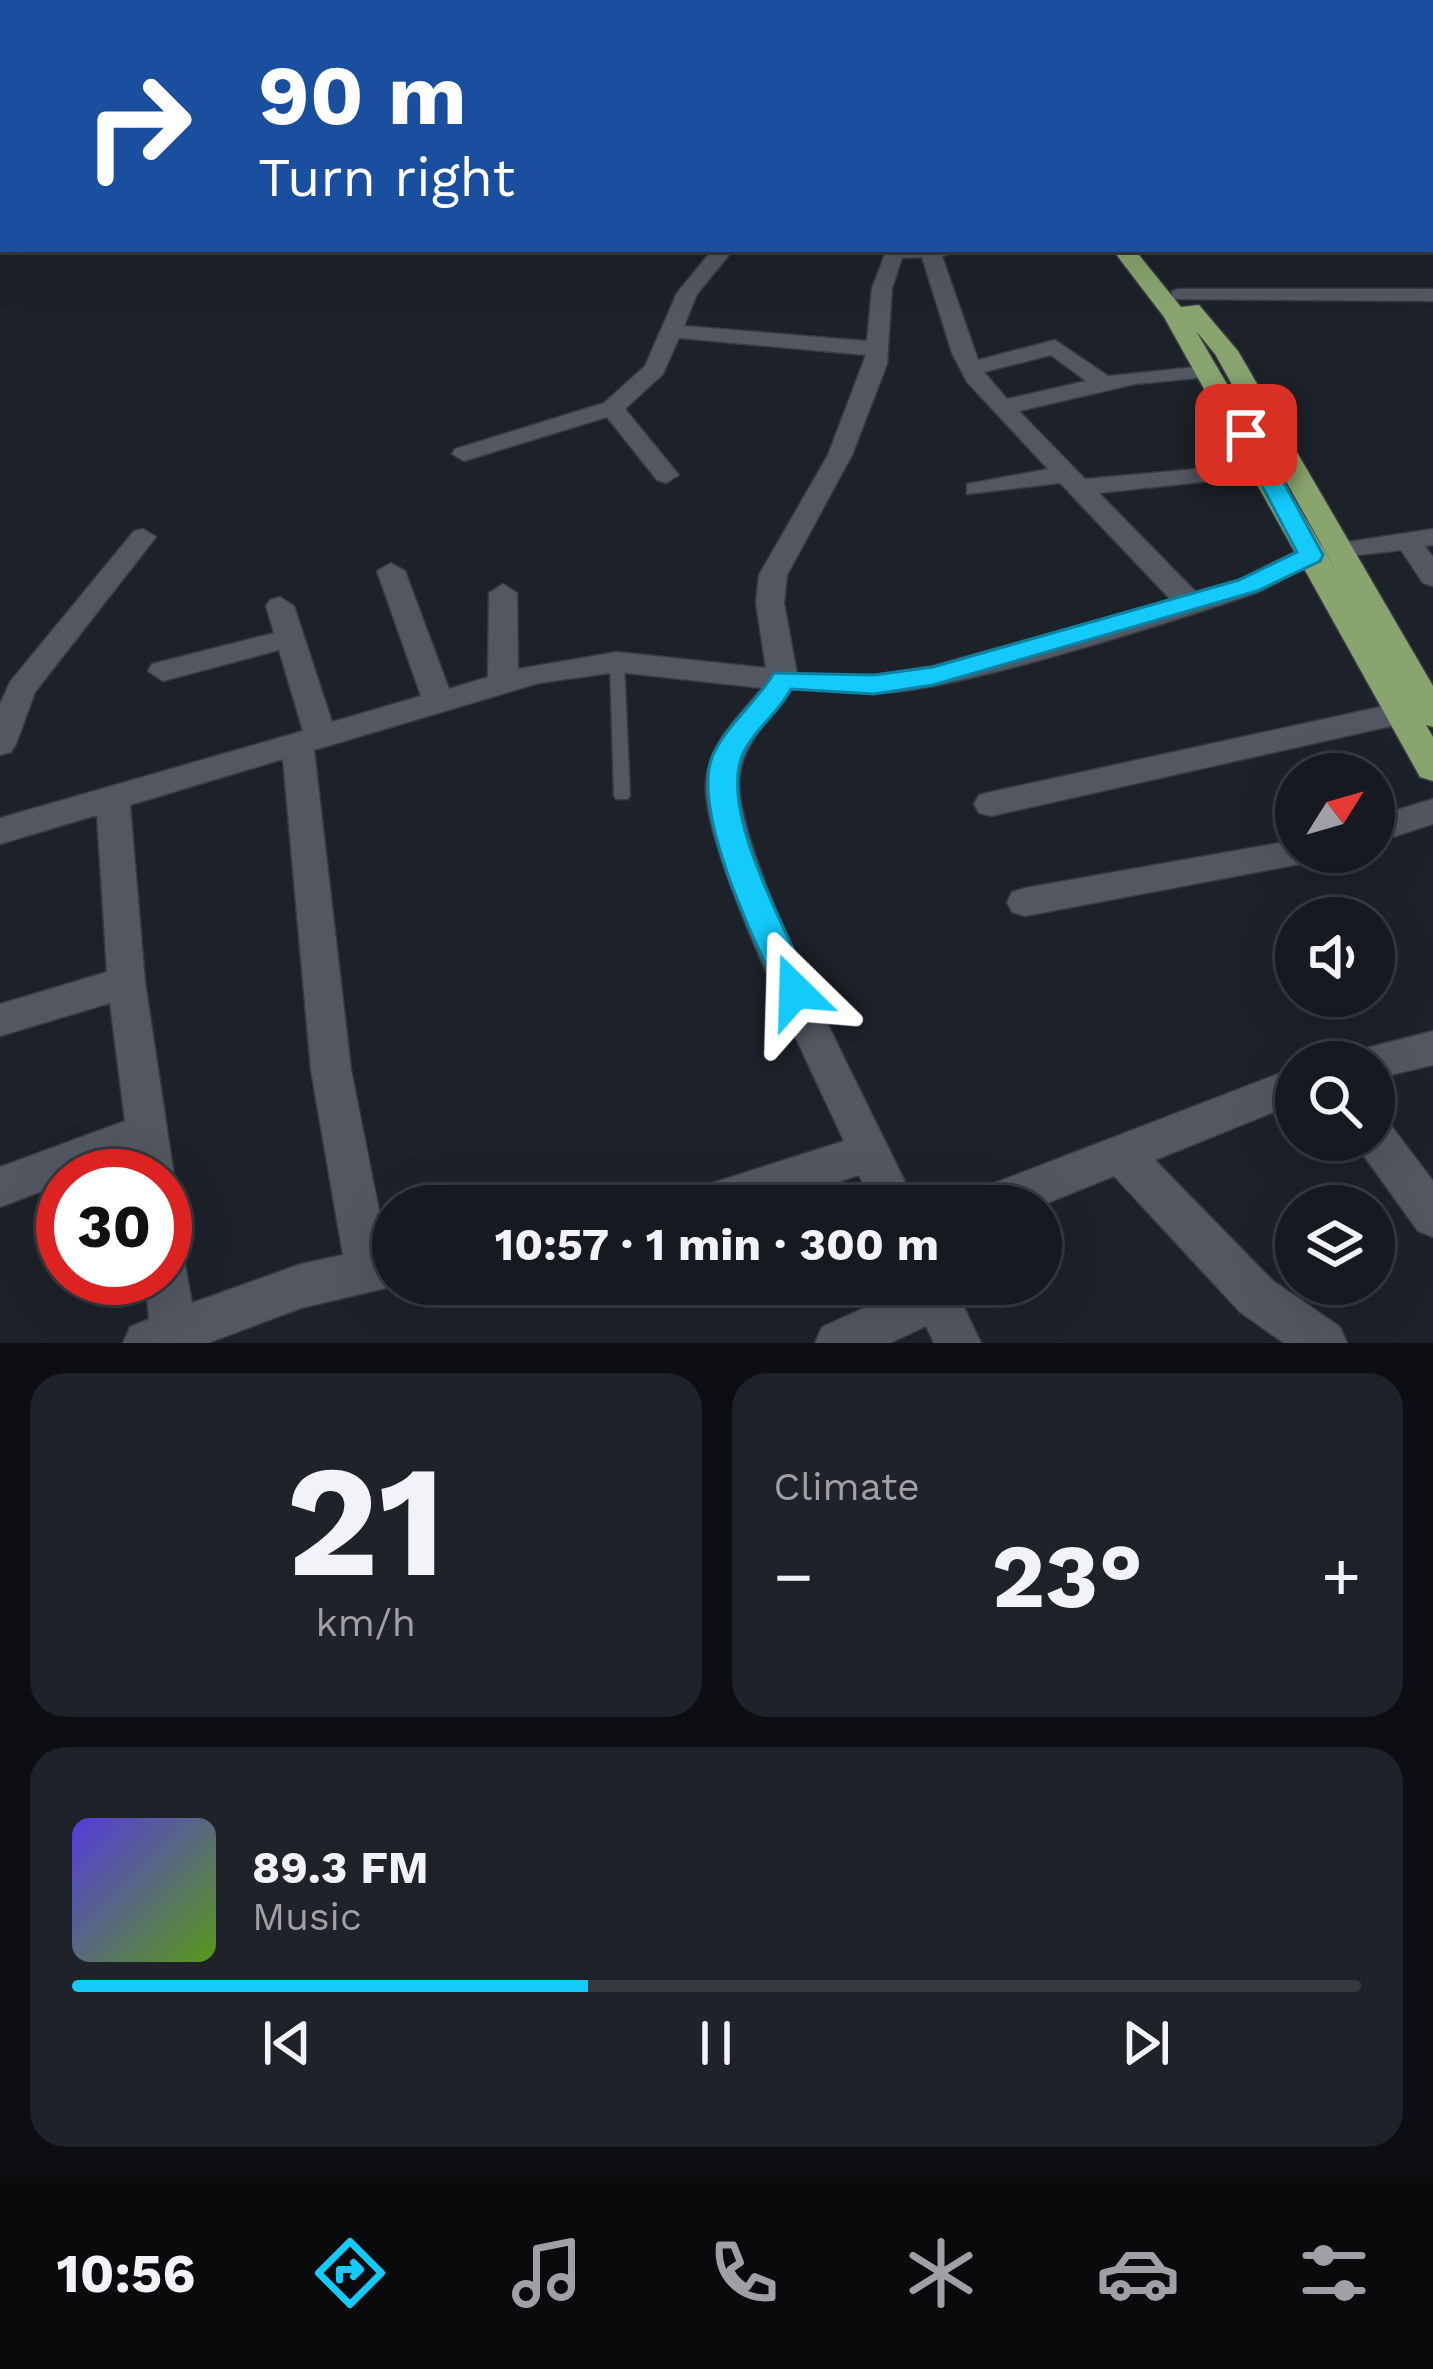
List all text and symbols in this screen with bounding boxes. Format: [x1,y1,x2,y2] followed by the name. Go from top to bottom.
[258,46,467,144] text: 90 m
[60,48,216,204] icon: right
[258,146,515,209] text: Turn right
[1195,384,1297,486] pin
[1213,402,1279,468] icon: arrive
[1275,753,1395,873] north arrow
[1275,753,1395,1305] map controls
[1275,897,1395,1017] button: sound
[732,928,858,1054] position arrow
[1275,1041,1395,1161] button: search
[36,1149,192,1305] speed limit sign: 30
[1275,1185,1395,1305] button: layers
[495,1218,939,1271] text: 10:57 · 1 min · 300 m
[286,1430,446,1613] text: 21
[774,1464,920,1509] text: Climate
[991,1523,1143,1629] text: 23°
[774,1538,813,1615] text: −
[1321,1538,1361,1615] text: +
[316,1600,416,1645] text: km/h
[252,1841,429,1894] text: 89.3 FM
[252,1894,362,1939] text: Music
[254,2010,320,2076] icon: previous
[683,2010,749,2076] icon: pause
[1113,2010,1179,2076] icon: next
[308,2231,392,2315] icon: directions
[505,2231,589,2315] icon: music
[702,2231,786,2315] icon: phone
[899,2231,983,2315] icon: climate
[1096,2231,1180,2315] icon: car
[1292,2231,1376,2315] icon: filters
[56,2242,196,2305] text: 10:56

